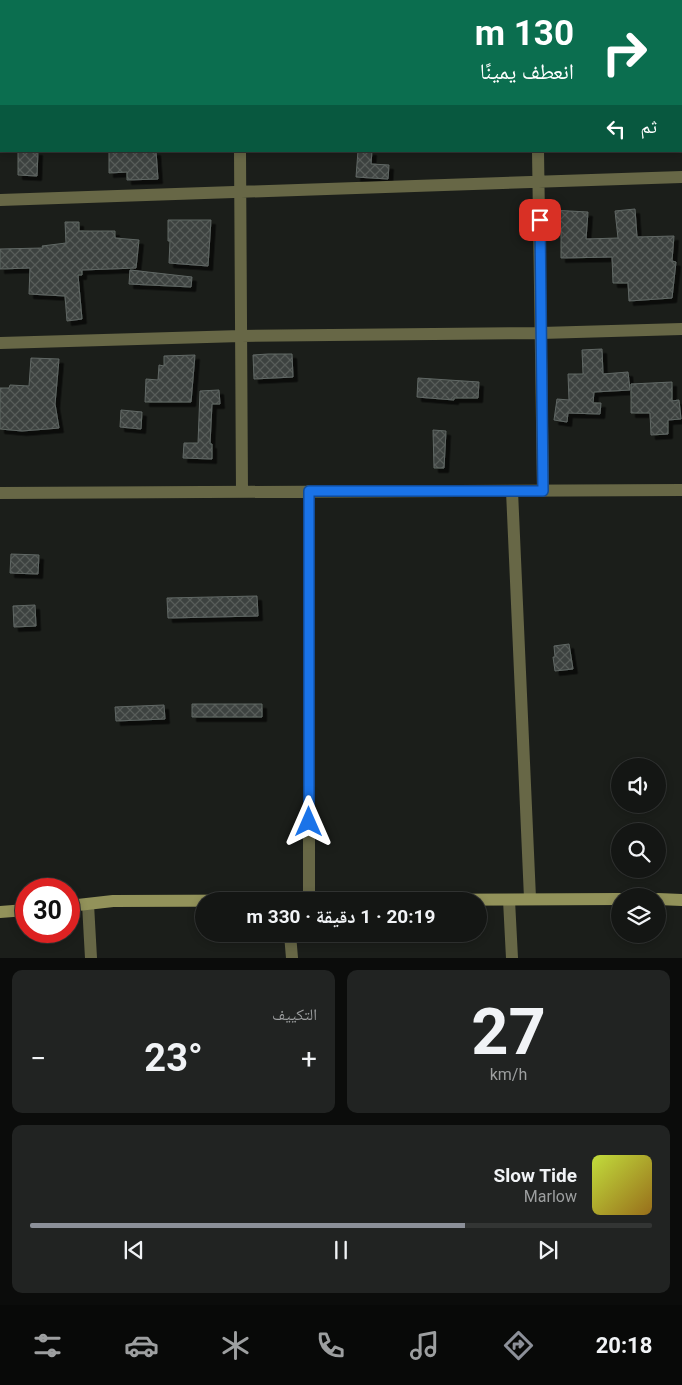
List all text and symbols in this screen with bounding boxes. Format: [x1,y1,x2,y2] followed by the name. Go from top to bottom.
[475,13,574,54] text: 130 m
[592,20,657,85] icon: right
[480,59,574,84] text: انعطف يمينًا
[602,115,630,143] icon: left
[640,115,657,138] text: ثم
[519,199,561,241] pin
[526,206,554,234] icon: arrive
[611,758,666,943] map controls
[611,758,666,813] button: sound
[282,795,334,847] position arrow
[611,823,666,878] button: search
[15,878,80,943] speed limit sign: 30
[611,888,666,943] button: layers
[247,905,435,928] text: 20:19 · 1 دقيقة · 330 m
[471,994,546,1070] text: 27
[272,1005,317,1024] text: التكييف
[144,1036,203,1080] text: 23°
[30,1042,46,1075] text: −
[301,1042,317,1075] text: +
[490,1065,527,1084] text: km/h
[494,1164,577,1187] text: Slow Tide
[524,1187,577,1206] text: Marlow
[120,1236,148,1264] icon: previous
[327,1236,355,1264] icon: pause
[534,1236,562,1264] icon: next
[30,1328,65,1363] icon: filters
[124,1328,159,1363] icon: car
[218,1328,253,1363] icon: climate
[313,1328,348,1363] icon: phone
[407,1328,442,1363] icon: music
[501,1328,536,1363] icon: directions
[596,1333,652,1358] text: 20:18

